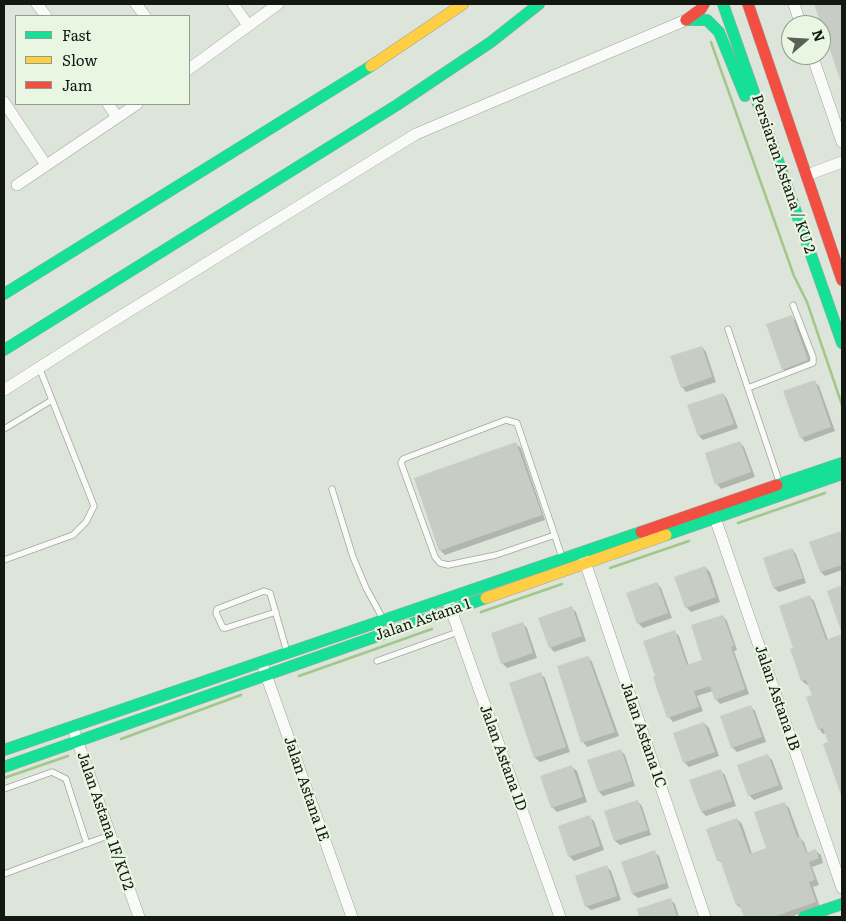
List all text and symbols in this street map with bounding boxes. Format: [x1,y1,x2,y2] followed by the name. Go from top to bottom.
[15,15,190,105] legend
[781,15,831,65] north arrow
[62,23,91,46] text: Fast
[808,27,831,44] text: N
[62,48,97,71] text: Slow
[62,73,92,96] text: Jam
[747,92,819,256] street label: Persiaran Astana / KU 2
[373,595,473,645] street label: Jalan Astana 1
[751,643,803,753] street label: Jalan Astana 1B
[616,680,670,790] street label: Jalan Astana 1C
[475,702,531,814] street label: Jalan Astana 1D
[280,734,332,844] street label: Jalan Astana 1E
[73,749,137,893] street label: Jalan Astana 1F/KU2

